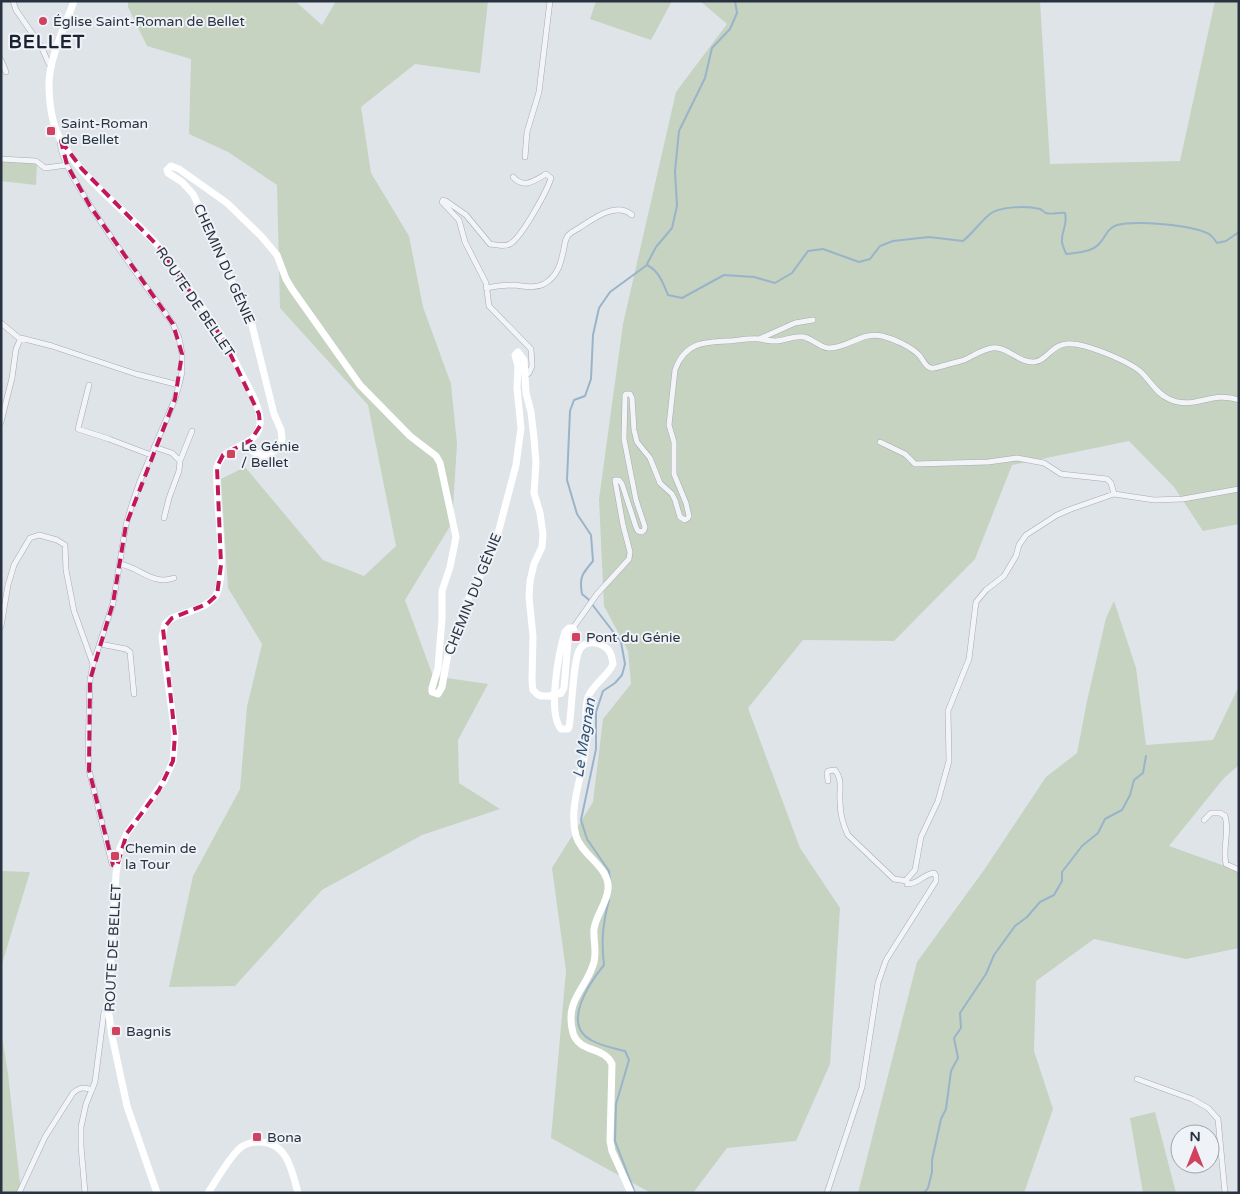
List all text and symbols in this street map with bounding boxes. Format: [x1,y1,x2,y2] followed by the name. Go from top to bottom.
[53,13,245,30] place label: Église Saint-Roman de Bellet
[37,15,49,27] marker: Église Saint-Roman de Bellet
[9,31,85,53] district label: BELLET
[61,115,148,148] place label: Saint-Roman de Bellet
[45,125,57,137] marker: Saint-Roman de Bellet
[190,201,258,327] street label: CHEMIN DU GÉNIE
[152,244,238,360] street label: ROUTE DE BELLET
[241,438,299,471] place label: Le Génie / Bellet
[225,448,237,460] marker: Le Génie / Bellet
[441,530,505,657] street label: CHEMIN DU GÉNIE
[586,629,681,646] place label: Pont du Génie
[570,631,582,643] marker: Pont du Génie
[569,696,599,779] water label: Le Magnan
[125,840,197,873] place label: Chemin de la Tour
[109,850,121,862] marker: Chemin de la Tour
[101,883,125,1013] street label: ROUTE DE BELLET
[126,1023,171,1040] place label: Bagnis
[110,1025,122,1037] marker: Bagnis
[1170,1124,1220,1174] north arrow
[1189,1128,1201,1145] text: N
[267,1129,302,1146] place label: Bona
[251,1131,263,1143] marker: Bona

